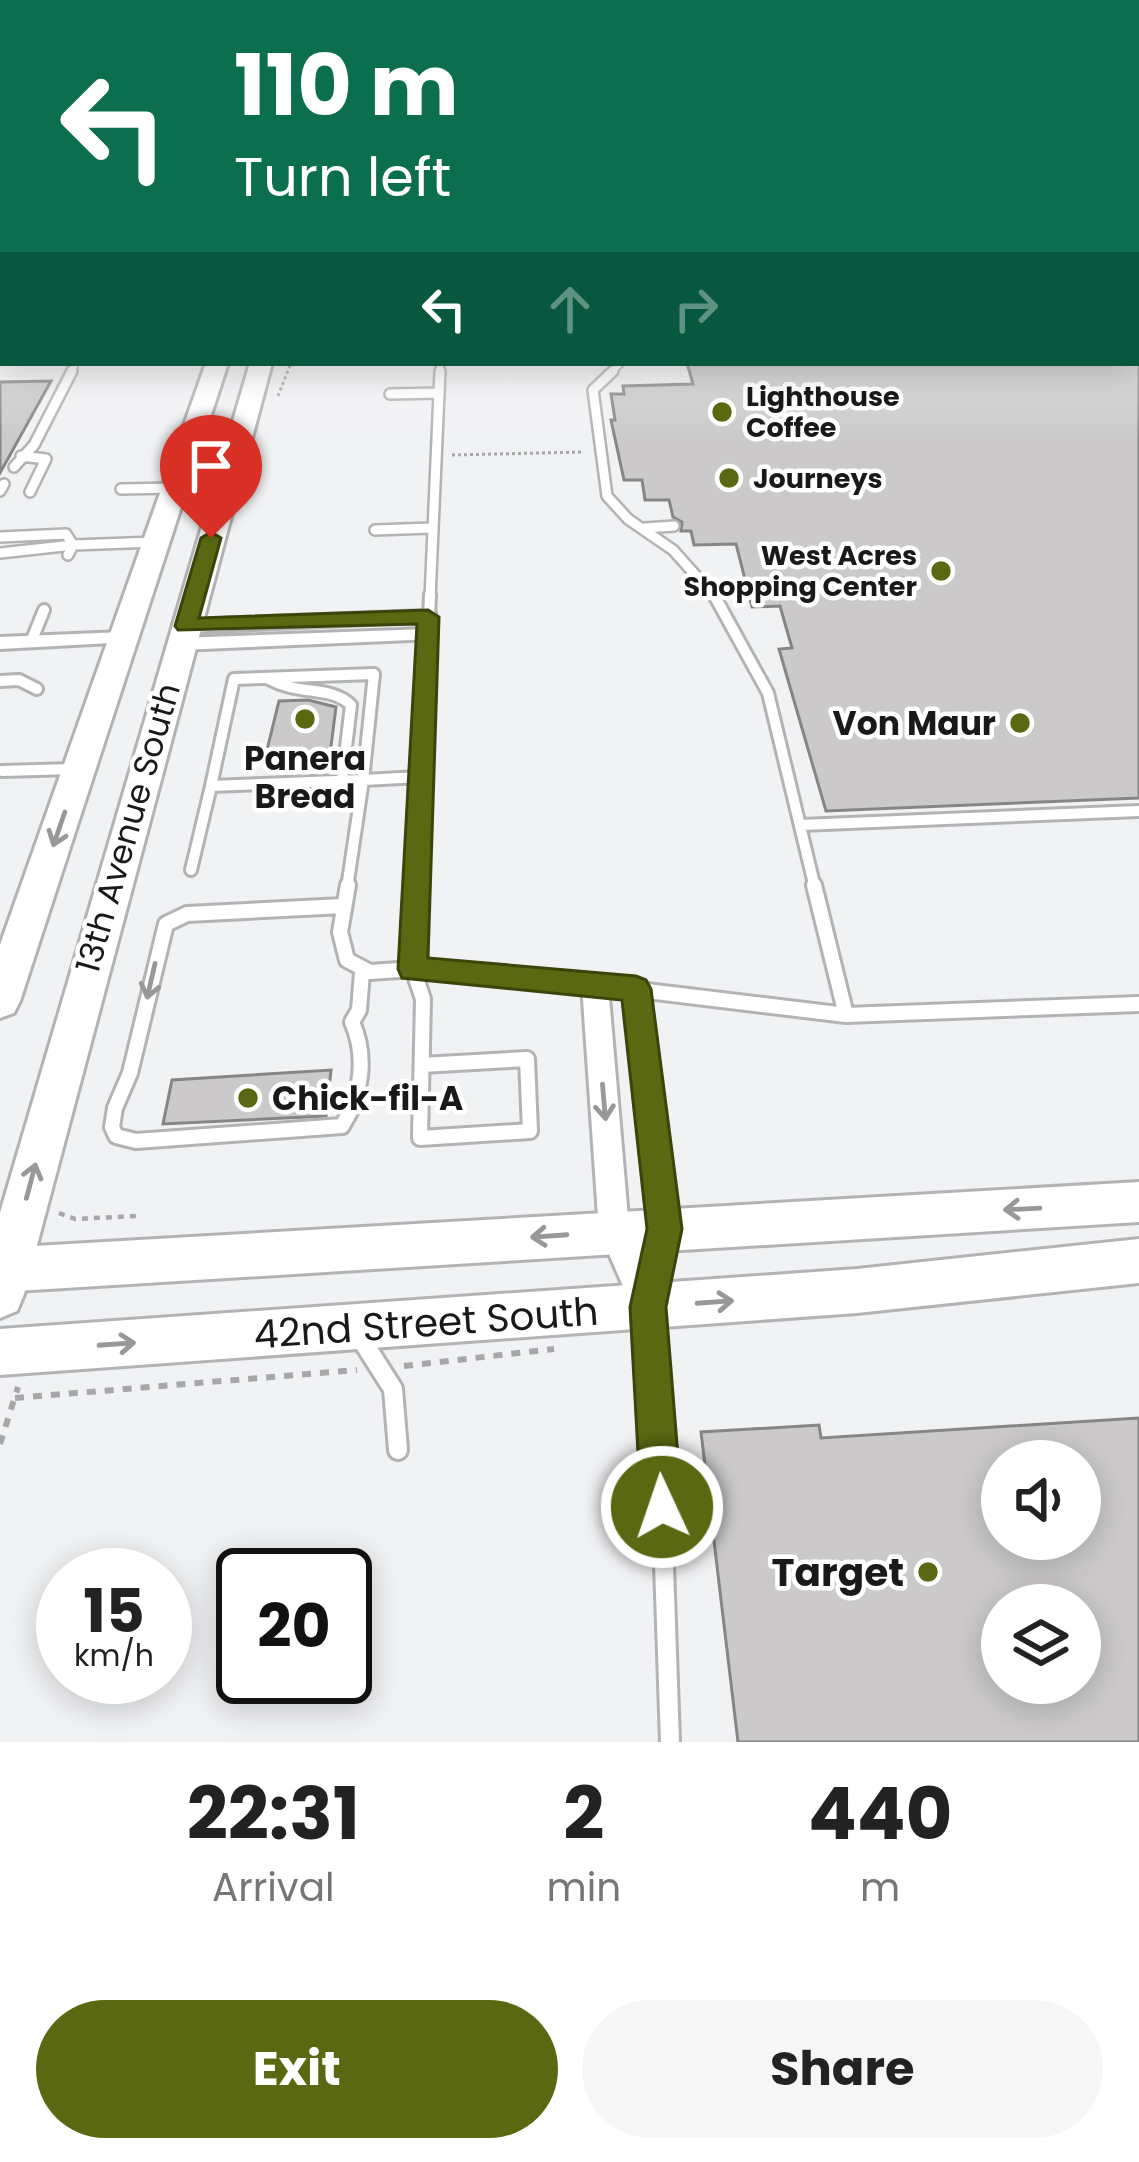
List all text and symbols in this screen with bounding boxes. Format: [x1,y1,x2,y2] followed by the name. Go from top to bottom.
[234,27,459,144] text: 110 m
[36,48,192,204] icon: left
[234,139,451,215] text: Turn left
[411,276,477,342] icon: left
[537,276,603,342] icon: ahead
[663,276,729,342] icon: right
[746,378,900,446] place label: Lighthouse Coffee
[709,399,735,425] marker: Lighthouse Coffee
[160,415,262,538] pin
[178,433,244,499] icon: arrive
[753,460,883,497] place label: Journeys
[716,465,742,491] marker: Journeys
[684,537,917,605] place label: West Acres Shopping Center
[928,558,954,584] marker: West Acres Shopping Center
[64,678,192,978] street label: 13th Avenue South
[833,700,996,747] place label: Von Maur
[292,706,318,732] marker: Panera Bread
[1007,710,1033,736] marker: Von Maur
[244,735,366,820] place label: Panera Bread
[47,810,68,847] one-way arrow
[139,962,162,1000] one-way arrow
[272,1075,463,1122] place label: Chick-fil-A
[593,1082,616,1121] one-way arrow
[235,1085,261,1111] marker: Chick-fil-A
[21,1163,43,1201] one-way arrow
[1003,1197,1042,1220] one-way arrow
[530,1224,569,1247] one-way arrow
[252,1284,600,1362] street label: 42nd Street South
[695,1290,734,1313] one-way arrow
[97,1333,136,1356] one-way arrow
[981,1440,1101,1704] map controls
[981,1440,1101,1560] button: sound
[599,1444,725,1570] position arrow
[771,1545,904,1600] place label: Target
[216,1548,372,1704] speed limit sign: 20
[915,1559,941,1585] marker: Target
[83,1569,145,1653] text: 15
[981,1584,1101,1704] button: layers
[74,1634,154,1677] text: km/h
[187,1763,360,1864] text: 22:31
[563,1763,604,1864] text: 2
[808,1763,952,1864] text: 440
[212,1860,335,1915] text: Arrival
[547,1860,621,1915] text: min
[860,1860,900,1915] text: m
[36,2000,558,2138] button: Exit
[582,2000,1103,2138] button: Share

